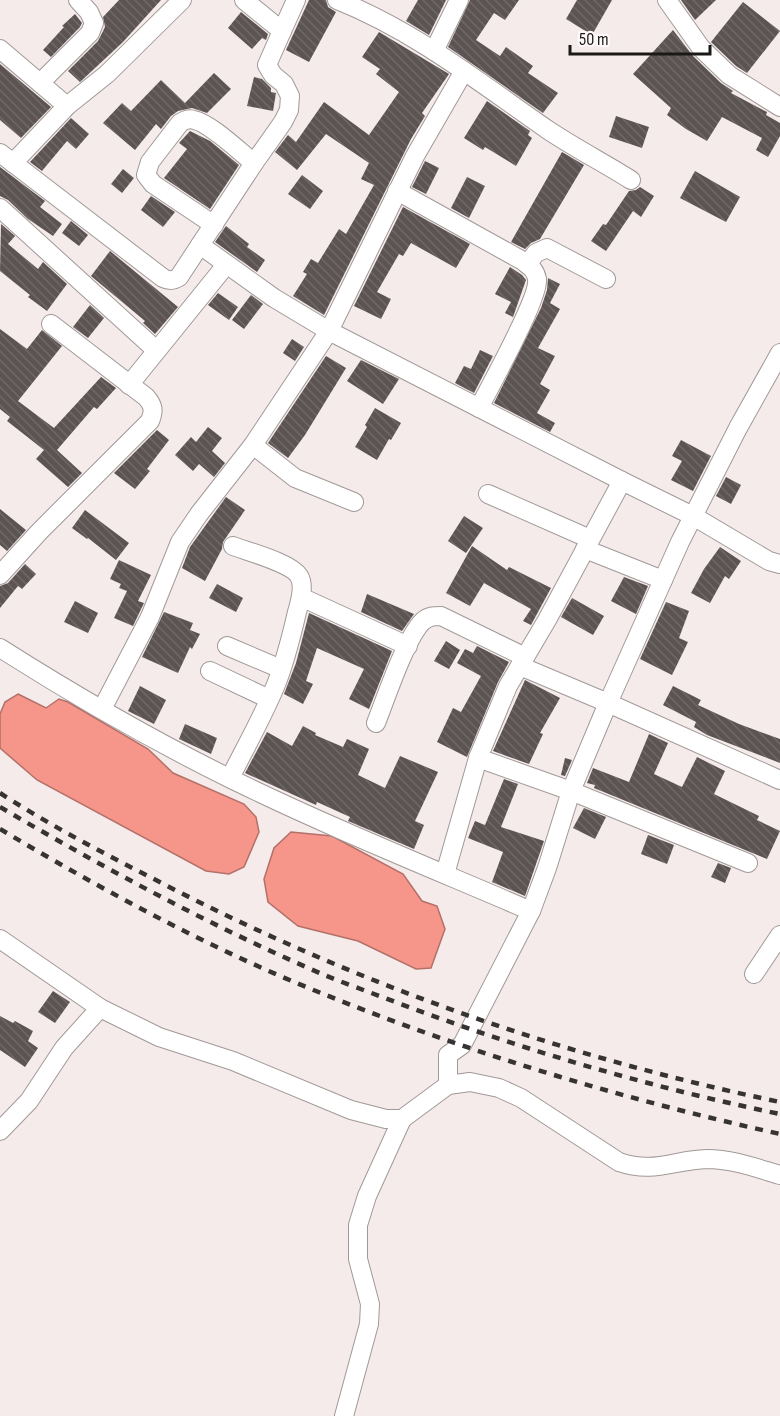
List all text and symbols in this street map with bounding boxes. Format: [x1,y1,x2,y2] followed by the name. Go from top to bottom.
[570,18,710,56] scale bar
[579,29,609,50] text: 50 m

